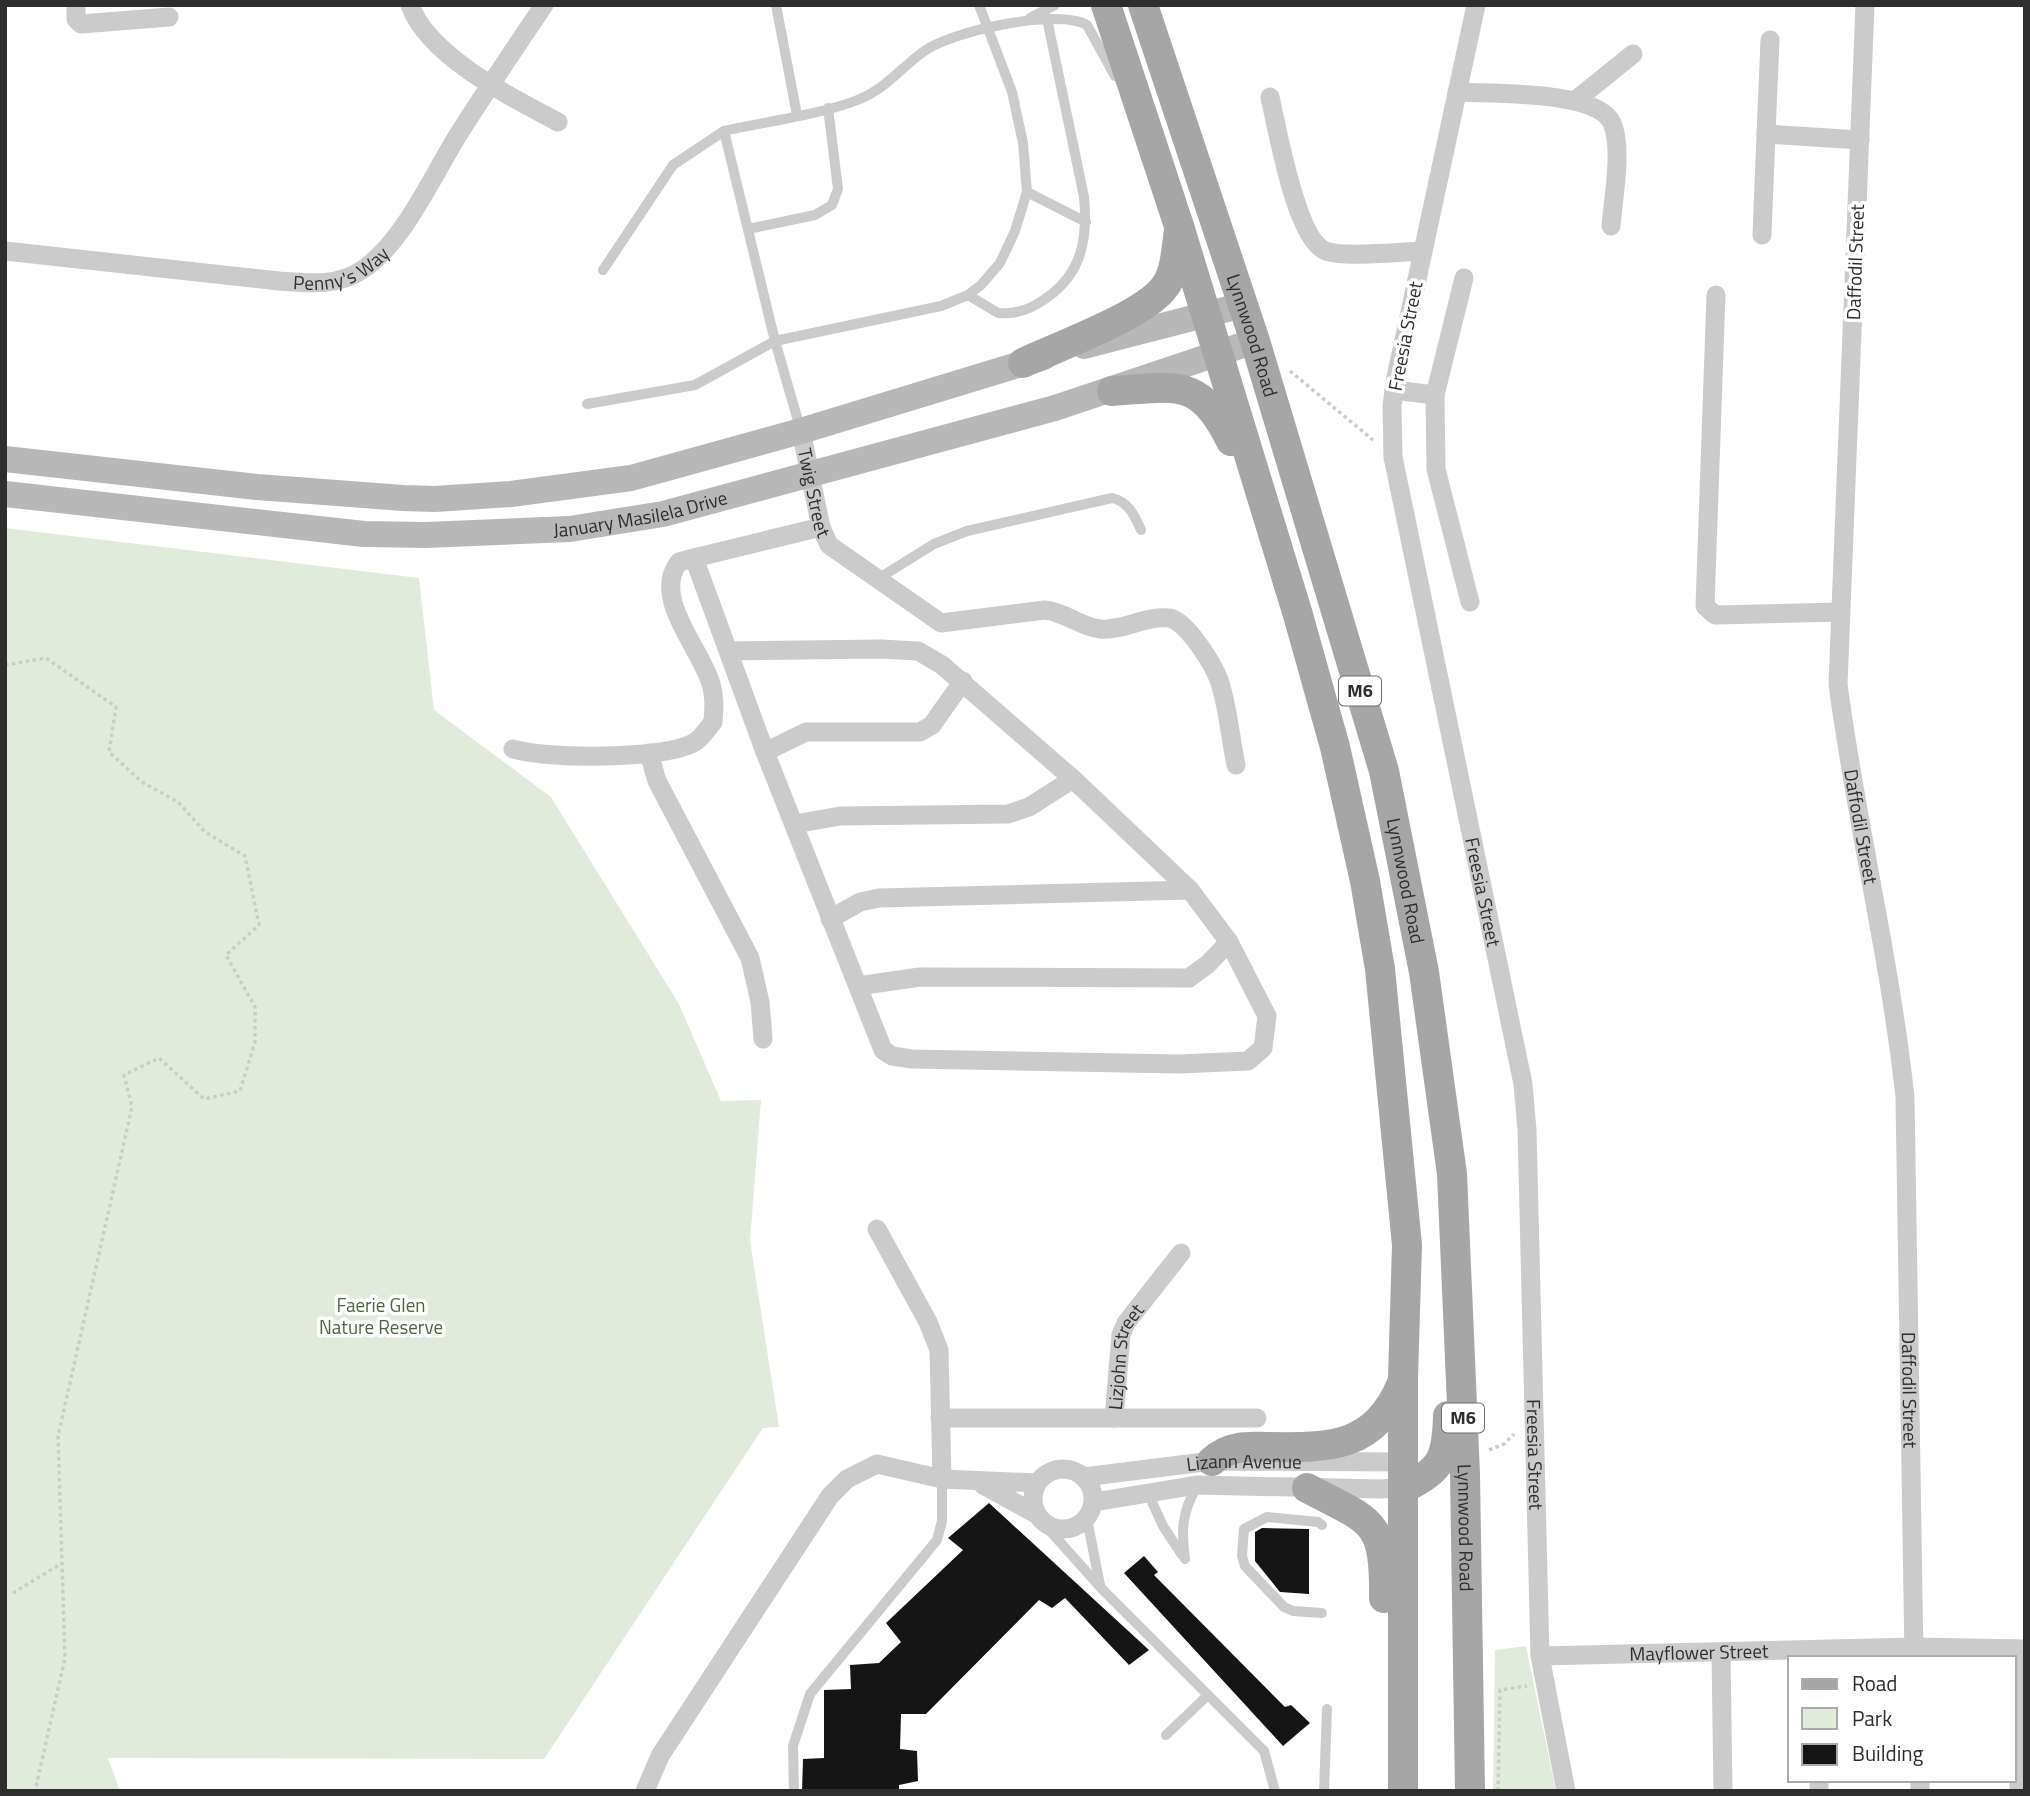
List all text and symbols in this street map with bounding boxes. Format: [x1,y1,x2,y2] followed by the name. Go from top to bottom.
[1838,203,1871,320] street label: Daffodil Street
[292,239,395,297] street label: Penny's Way
[1220,270,1286,400] street label: Lynnwood Road
[1380,278,1429,393] street label: Freesia Street
[791,445,839,542] street label: Twig Street
[553,482,730,544] street label: January Masilela Drive
[1339,676,1381,706] road number: M6
[1837,767,1886,887] street label: Daffodil Street
[1380,815,1433,946] street label: Lynnwood Road
[1458,835,1509,949] street label: Freesia Street
[319,1290,443,1341] park label: Faerie Glen Nature Reserve
[1100,1296,1151,1411] street label: Lizjohn Street
[1895,1332,1926,1449] street label: Daffodil Street
[1520,1399,1551,1511] street label: Freesia Street
[1442,1404,1484,1433] road number: M6
[1185,1446,1302,1478] street label: Lizann Avenue
[1451,1463,1482,1592] street label: Lynnwood Road
[1629,1636,1769,1668] street label: Mayflower Street
[1788,1656,2016,1782] legend
[1852,1667,1897,1699] text: Road
[1852,1702,1892,1734] text: Park
[1852,1737,1924,1769] text: Building

